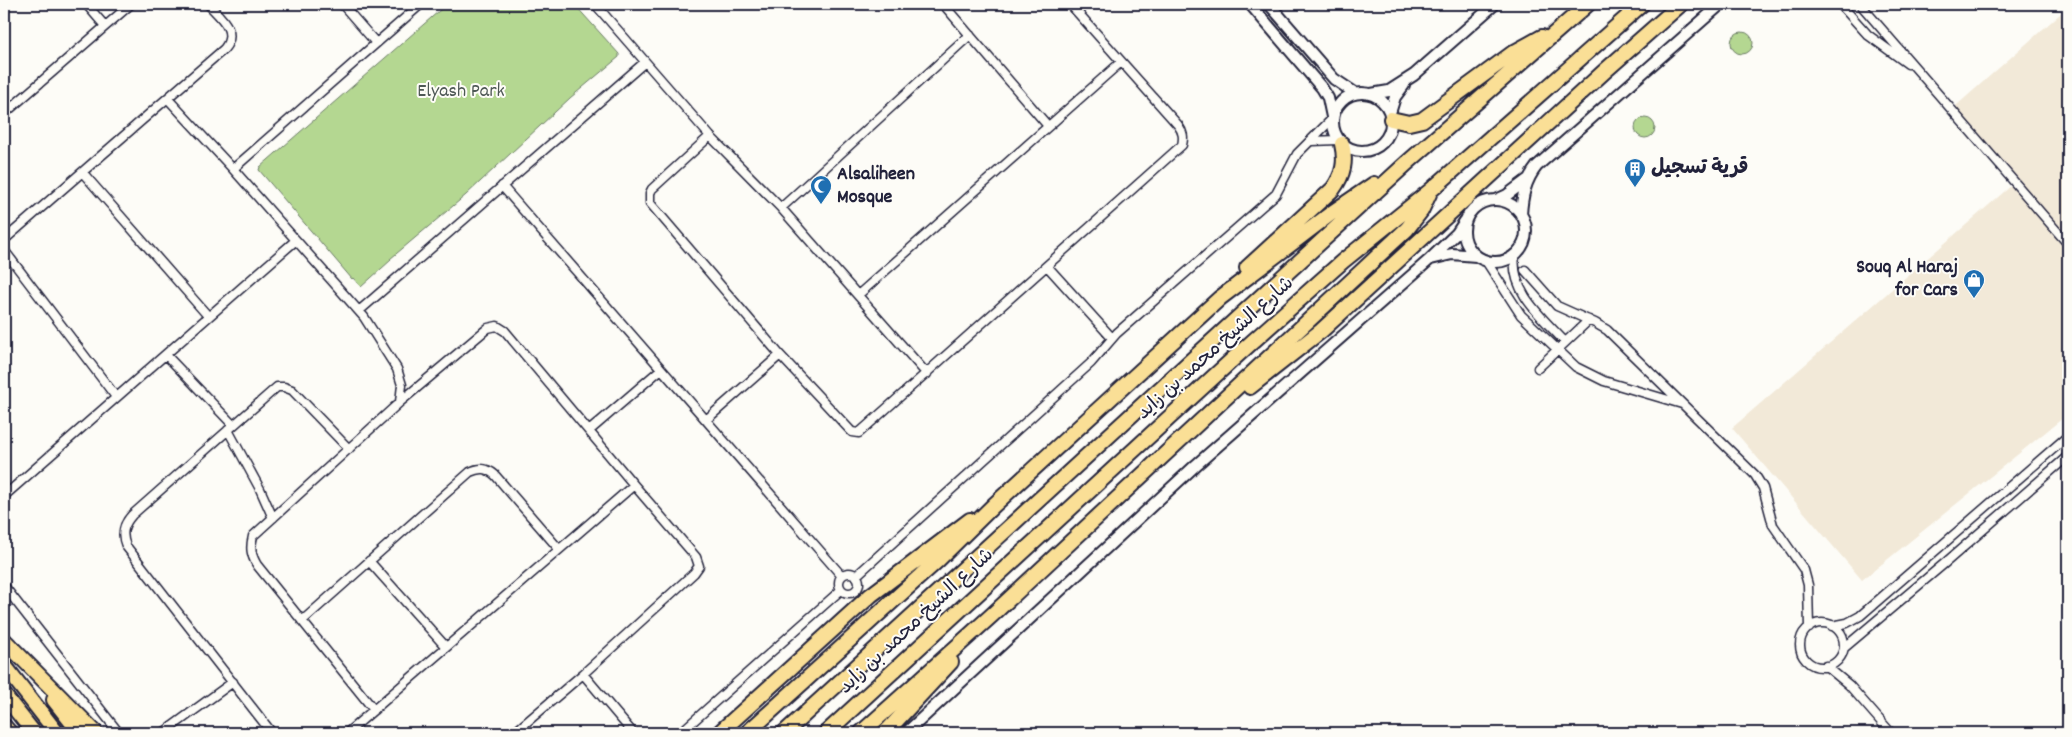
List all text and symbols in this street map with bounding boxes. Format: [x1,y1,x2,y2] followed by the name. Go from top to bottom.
[417,78,505,106] park label: Elyash Park
[1651,155,1748,183] place label: قرية تسجيل
[1623,157,1647,188] building icon: قرية تسجيل
[837,161,915,212] place label: Alsaliheen Mosque
[809,174,833,205] mosque icon: Alsaliheen Mosque
[1856,254,1958,305] place label: Souq Al Haraj for Cars
[1962,268,1986,299] shop icon: Souq Al Haraj for Cars
[1131,270,1301,428] street label: شارع الشيخ محمد بن زايد
[833,542,1001,702] street label: شارع الشيخ محمد بن زايد

